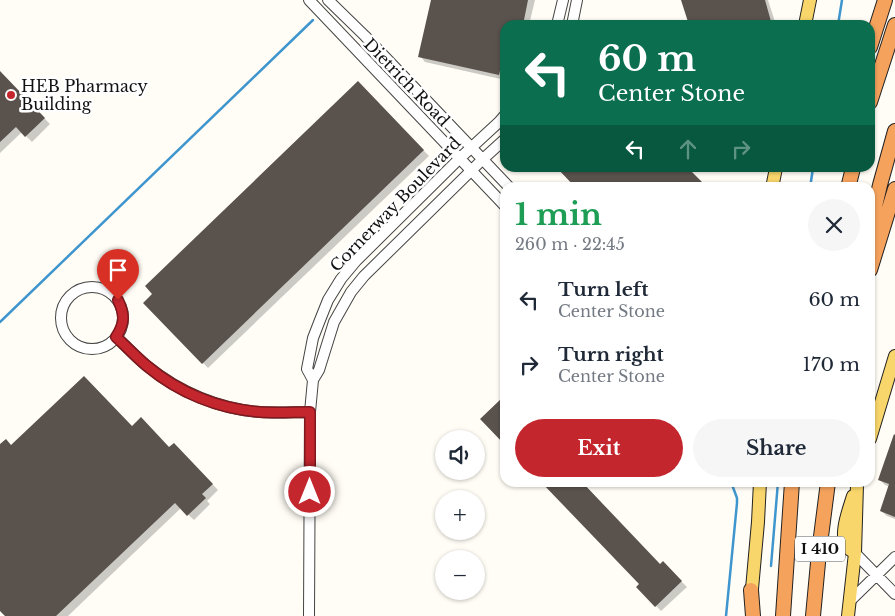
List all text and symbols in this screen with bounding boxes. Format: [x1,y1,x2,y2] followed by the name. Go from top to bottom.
[360,34,454,130] street label: Dietrich Road
[598,37,696,80] text: 60 m
[515,40,580,105] icon: left
[21,76,148,114] place label: HEB Pharmacy Building
[598,80,745,107] text: Center Stone
[5,89,17,101] marker: HEB Pharmacy Building
[325,132,465,275] street label: Cornerway Boulevard
[621,135,649,163] icon: left
[674,135,702,163] icon: ahead
[727,135,755,163] icon: right
[515,196,602,233] text: 1 min
[808,199,860,251] button: close
[515,234,625,254] text: 260 m · 22:45
[97,249,139,300] pin
[104,256,132,284] icon: arrive
[558,278,649,301] text: Turn left
[515,286,543,314] icon: left
[808,288,860,311] text: 60 m
[558,301,665,321] text: Center Stone
[558,343,664,366] text: Turn right
[515,351,543,379] icon: right
[803,353,860,376] text: 170 m
[558,366,665,386] text: Center Stone
[515,419,683,477] button: Exit
[693,419,860,477] button: Share
[435,430,485,600] map controls
[435,430,485,480] button: sound
[283,465,335,517] position arrow
[435,490,485,540] button: +
[795,536,845,562] road number: I 410
[435,550,485,600] button: −

